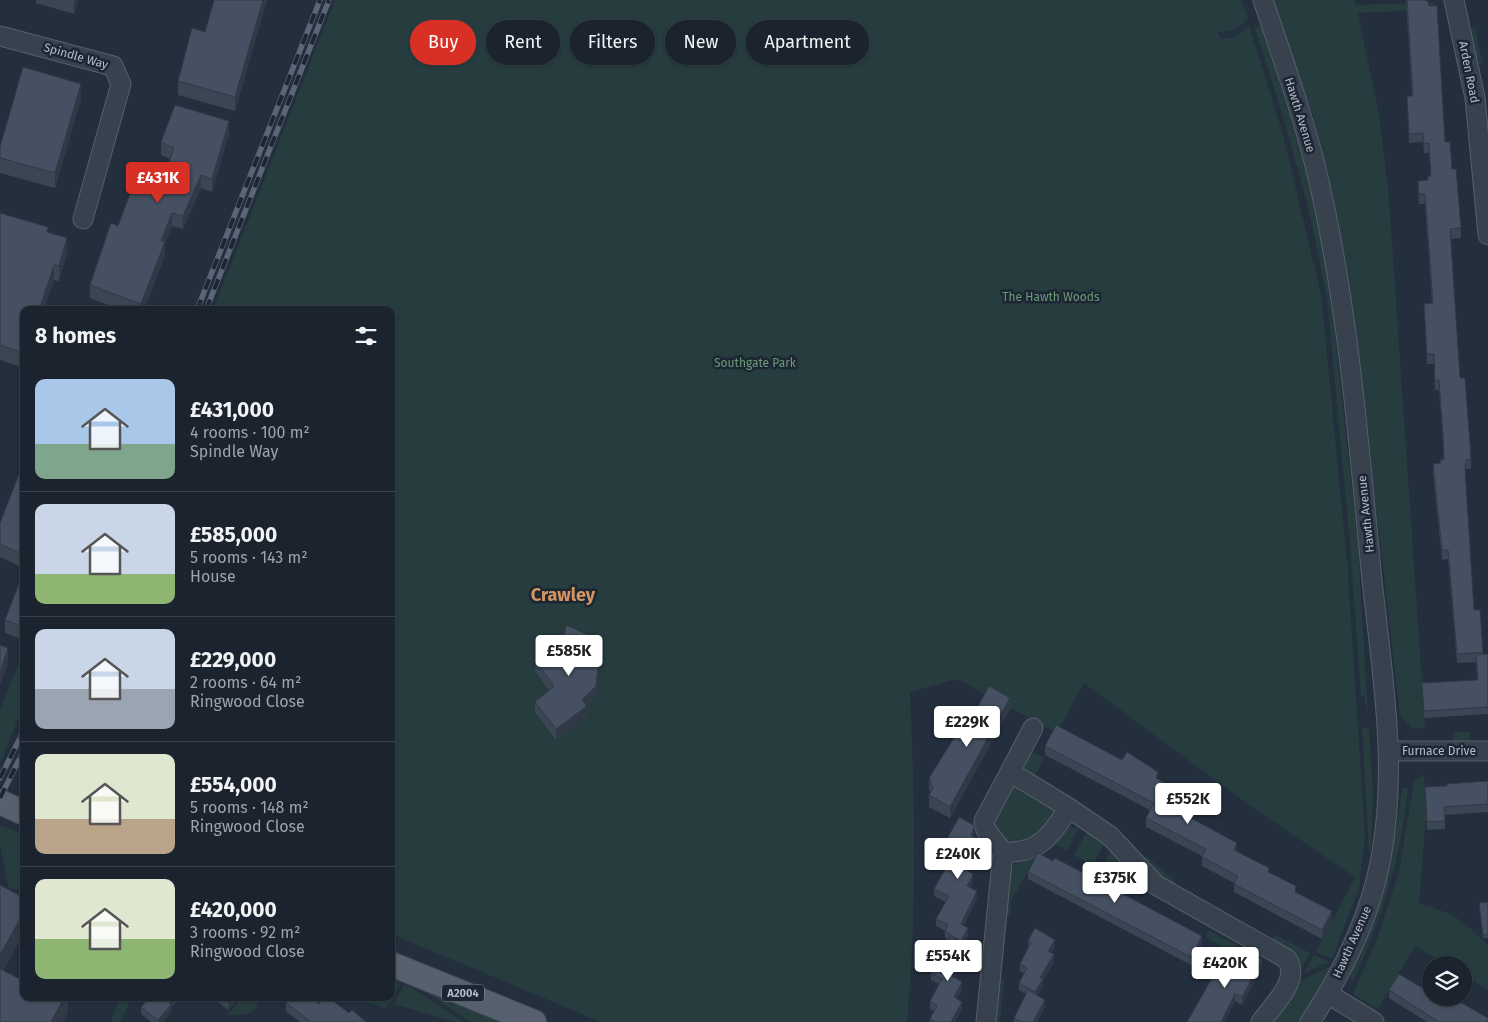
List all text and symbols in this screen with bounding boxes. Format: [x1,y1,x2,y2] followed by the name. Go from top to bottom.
[410,20,476,65] chip: Buy
[486,20,560,65] chip: Rent
[570,20,655,65] chip: Filters
[665,20,736,65] chip: New
[746,20,869,65] chip: Apartment
[42,40,110,72] street label: Spindle Way
[1456,40,1482,104] street label: Arden Road
[1282,76,1318,154] street label: Hawth Avenue
[123,162,193,204] pin: £431K
[137,168,179,187] text: £431K
[1002,290,1100,304] park label: The Hawth Woods
[352,322,380,350] icon: filters
[35,323,116,349] text: 8 homes
[714,356,797,370] park label: Southgate Park
[190,397,274,423] text: £431,000
[75,399,135,459] icon: home
[190,423,310,442] text: 4 rooms · 100 m²
[190,442,278,461] text: Spindle Way
[1355,475,1377,553] street label: Hawth Avenue
[190,522,277,548] text: £585,000
[75,524,135,584] icon: home
[190,548,308,567] text: 5 rooms · 143 m²
[190,567,236,586] text: House
[531,584,596,606] district label: Crawley
[534,634,604,677] pin: £585K
[547,641,591,660] text: £585K
[190,647,276,673] text: £229,000
[75,649,135,709] icon: home
[190,673,301,692] text: 2 rooms · 64 m²
[190,692,305,711] text: Ringwood Close
[932,706,1002,748] pin: £229K
[945,712,989,731] text: £229K
[1402,744,1476,758] street label: Furnace Drive
[190,772,277,798] text: £554,000
[75,774,135,834] icon: home
[1153,782,1223,825] pin: £552K
[1166,789,1210,808] text: £552K
[190,798,309,817] text: 5 rooms · 148 m²
[190,817,305,836] text: Ringwood Close
[923,838,993,880] pin: £240K
[936,844,980,863] text: £240K
[1080,862,1150,904] pin: £375K
[1094,868,1136,887] text: £375K
[190,897,277,923] text: £420,000
[75,899,135,959] icon: home
[1330,904,1374,980] street label: Hawth Avenue
[190,923,300,942] text: 3 rooms · 92 m²
[913,940,983,982] pin: £554K
[190,942,305,961] text: Ringwood Close
[926,946,970,965] text: £554K
[1190,946,1260,989] pin: £420K
[1203,953,1247,972] text: £420K
[1422,956,1472,1006] map controls
[1422,956,1472,1006] button: layers
[442,984,484,1001] road number: A2004

